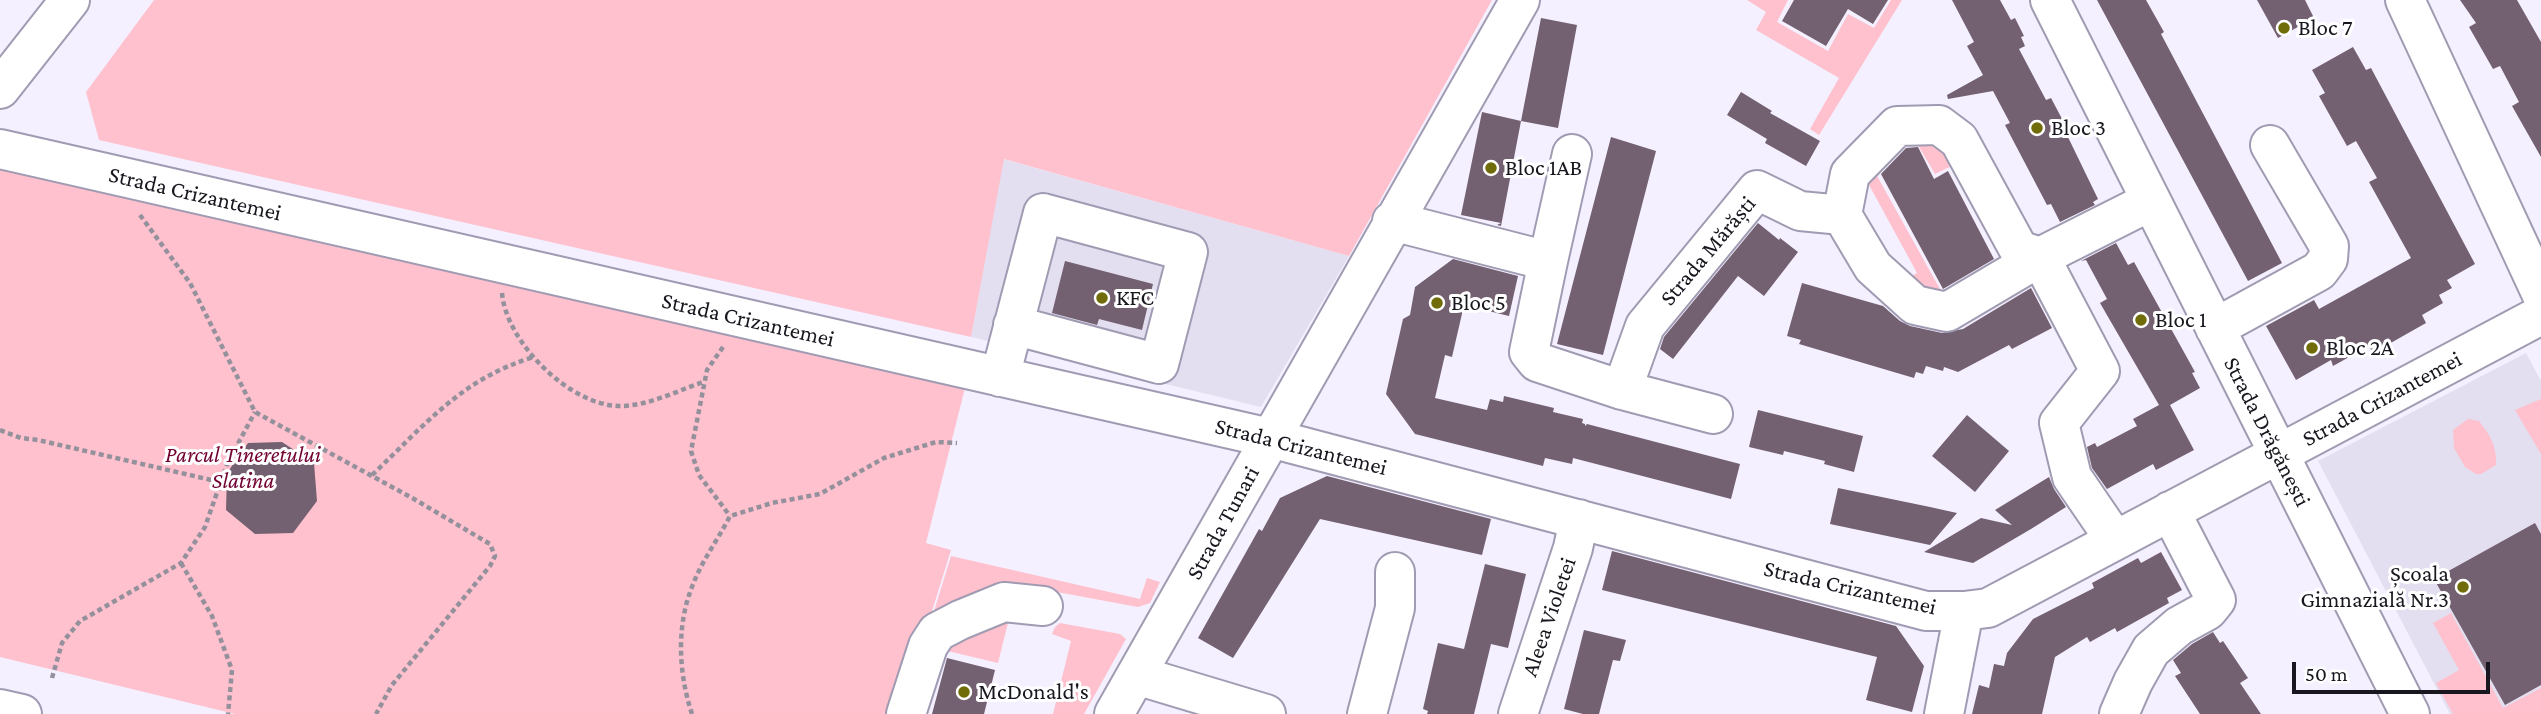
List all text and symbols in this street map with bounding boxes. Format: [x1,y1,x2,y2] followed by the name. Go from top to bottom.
[2298,14,2352,42] place label: Bloc 7
[2276,20,2292,36] marker: Bloc 7
[2051,114,2106,142] place label: Bloc 3
[2029,120,2045,136] marker: Bloc 3
[1505,154,1582,182] place label: Bloc 1AB
[1483,160,1499,176] marker: Bloc 1AB
[106,161,284,227] street label: Strada Crizantemei
[1654,191,1762,311] street label: Strada Mărăști
[1116,284,1154,312] place label: KFC
[659,287,837,353] street label: Strada Crizantemei
[1451,289,1506,317] place label: Bloc 5
[1094,290,1110,306] marker: KFC
[1429,295,1445,311] marker: Bloc 5
[2155,306,2207,334] place label: Bloc 1
[2133,312,2149,328] marker: Bloc 1
[2326,334,2394,362] place label: Bloc 2A
[2304,340,2320,356] marker: Bloc 2A
[2298,345,2466,453] street label: Strada Crizantemei
[2217,353,2317,511] street label: Strada Drăgănești
[1212,412,1390,482] street label: Strada Crizantemei
[165,441,321,495] park label: Parcul Tineretului Slatina
[1180,461,1266,585] street label: Strada Tunari
[1516,554,1582,680] street label: Aleea Violetei
[1761,555,1939,621] street label: Strada Crizantemei
[2300,560,2449,614] place label: Școala Gimnazială Nr.3
[2455,579,2471,595] marker: Școala Gimnazială Nr.3
[2296,648,2494,692] scale bar
[2305,662,2348,686] text: 50 m
[978,678,1089,706] place label: McDonald's
[956,684,972,700] marker: McDonald's

